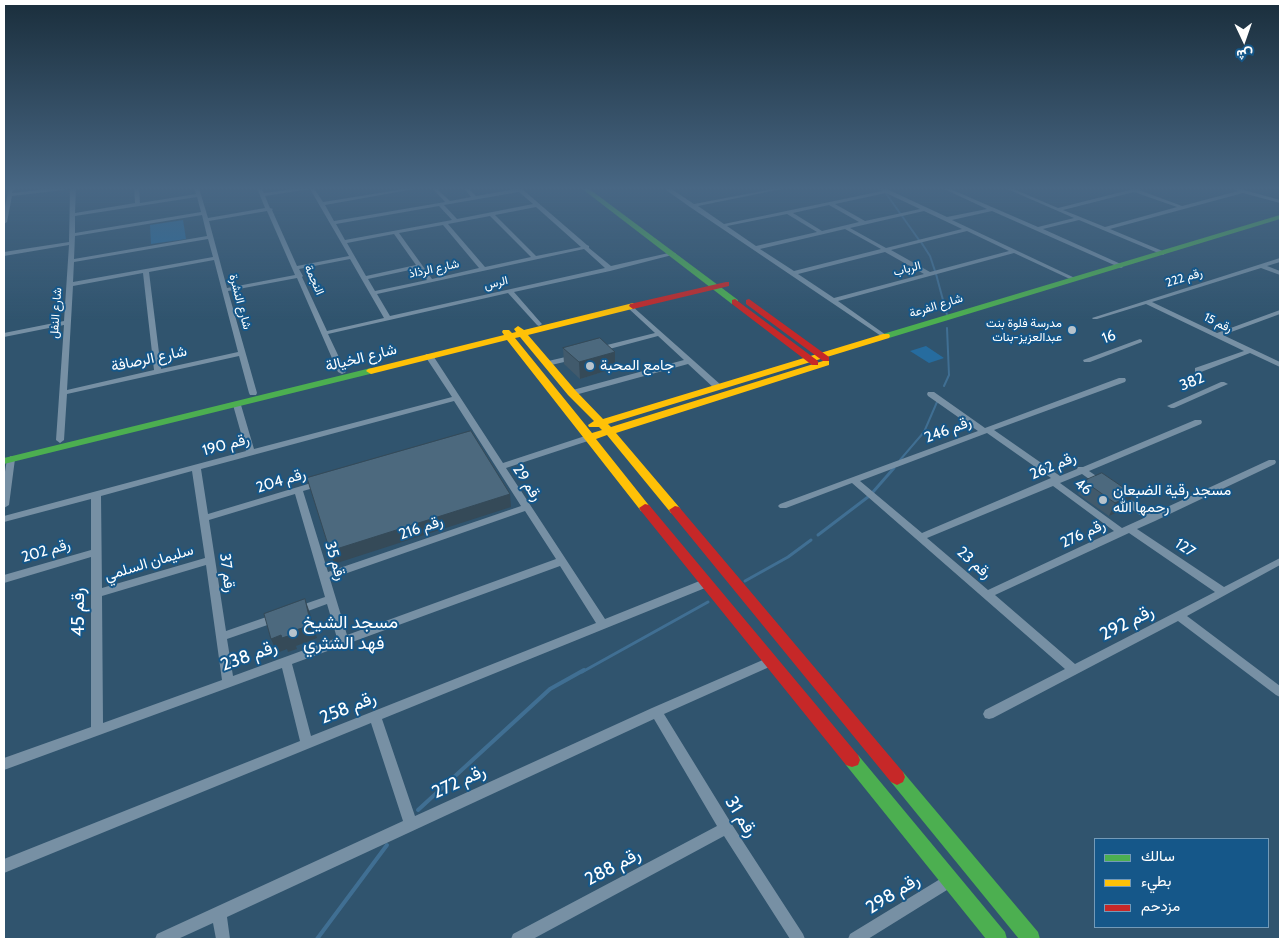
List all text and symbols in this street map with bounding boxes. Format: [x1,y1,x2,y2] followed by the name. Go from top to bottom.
[1219,15,1269,65] north arrow
[1236,46,1254,64] text: ش
[408,257,460,281] street label: شارع الرذاذ
[892,258,922,280] street label: الرباب
[301,263,327,297] street label: النجمة
[1164,266,1204,290] street label: رقم 222
[226,273,254,331] street label: شارع النشرة
[483,273,509,293] street label: الرس
[47,287,65,339] street label: شارع النفل
[907,291,965,321] street label: شارع الفرعة
[1202,310,1234,336] street label: رقم 15
[986,316,1062,344] place label: مدرسة فلوة بنت عبدالعزيز-بنات
[1066,324,1078,336] marker: مدرسة فلوة بنت عبدالعزيز-بنات
[1100,326,1118,348] street label: 16
[323,340,399,376] street label: شارع الخيالة
[109,342,189,376] street label: شارع الرصافة
[600,357,674,375] place label: جامع المحبة
[584,360,596,372] marker: جامع المحبة
[1177,369,1207,395] street label: 382
[922,413,974,447] street label: رقم 246
[201,430,251,460] street label: رقم 190
[1027,448,1079,484] street label: رقم 262
[508,461,546,505] street label: رقم 29
[254,465,308,497] street label: رقم 204
[1071,475,1095,499] street label: 46
[1113,482,1231,517] place label: مسجد رقية الضبعان رحمها الله
[1097,494,1109,506] marker: مسجد رقية الضبعان رحمها الله
[397,512,445,544] street label: رقم 216
[1058,516,1108,552] street label: رقم 276
[19,535,73,567] street label: رقم 202
[1172,535,1198,561] street label: 127
[321,539,349,583] street label: رقم 35
[102,541,196,585] street label: سليمان السلمي
[953,543,995,583] street label: رقم 23
[215,552,239,594] street label: رقم 37
[68,588,90,636] street label: رقم 45
[1096,600,1158,646] street label: رقم 292
[303,612,398,654] place label: مسجد الشيخ فهد الشثري
[287,627,299,639] marker: مسجد الشيخ فهد الشثري
[218,636,280,676] street label: رقم 238
[317,687,379,729] street label: رقم 258
[429,760,489,804] street label: رقم 272
[720,793,762,841] street label: رقم 31
[1094,838,1269,928] legend
[582,843,644,891] street label: رقم 288
[1141,847,1175,865] text: سالك
[862,869,924,919] street label: رقم 298
[1141,872,1171,890] text: بطيء
[1141,897,1180,915] text: مزدحم

